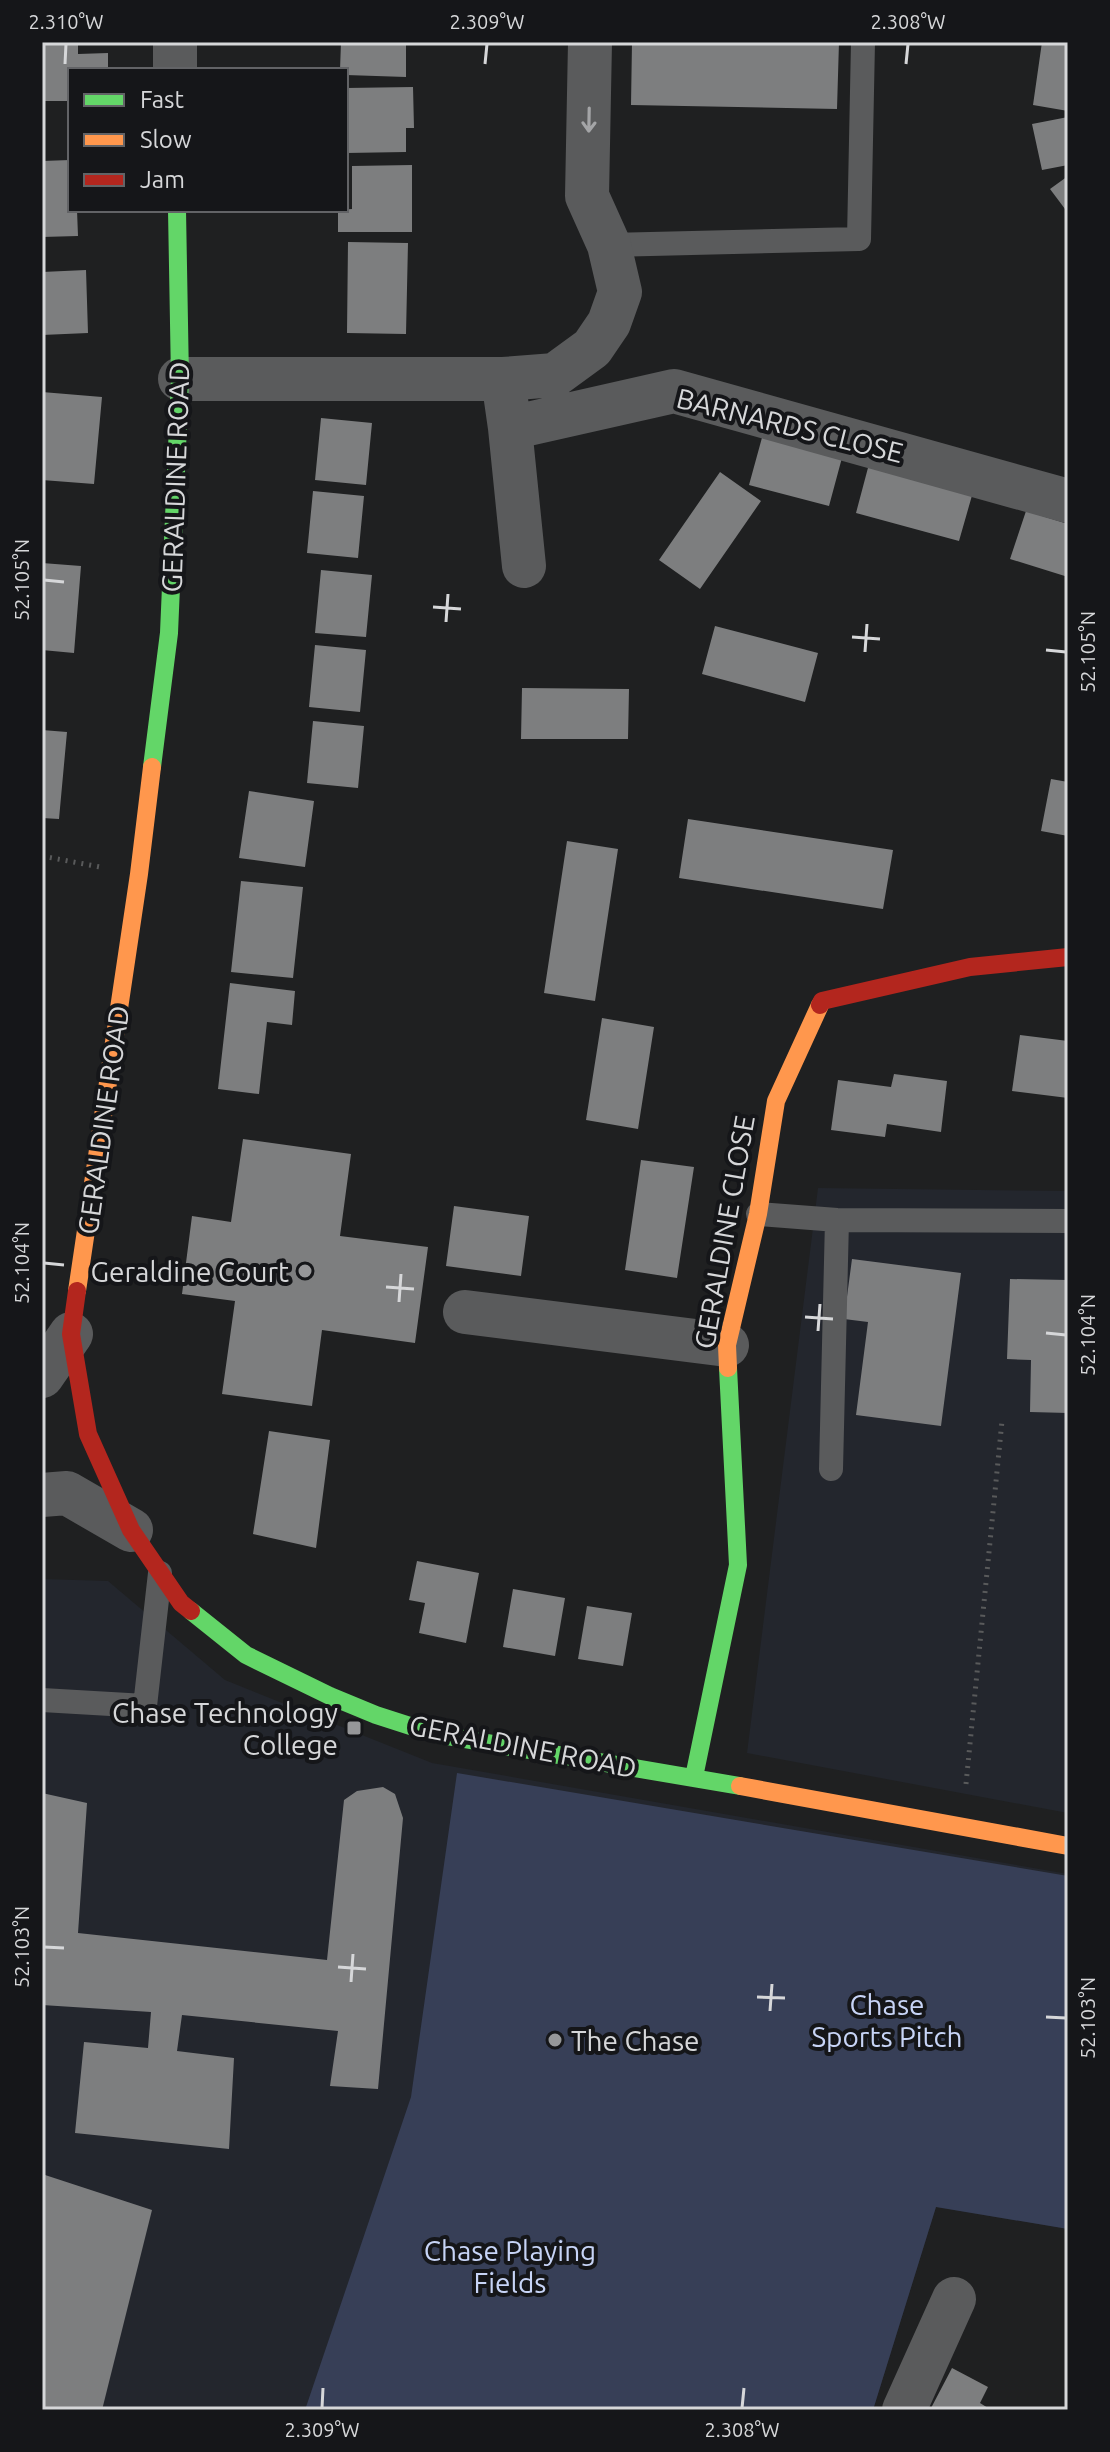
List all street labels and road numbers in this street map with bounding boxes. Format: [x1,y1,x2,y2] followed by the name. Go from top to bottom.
[155,361,195,593] street label: GERALDINE ROAD
[673,382,907,468] street label: BARNARDS CLOSE
[72,1004,134,1236] street label: GERALDINE ROAD
[688,1113,760,1351] street label: GERALDINE CLOSE
[407,1709,639,1783] street label: GERALDINE ROAD

